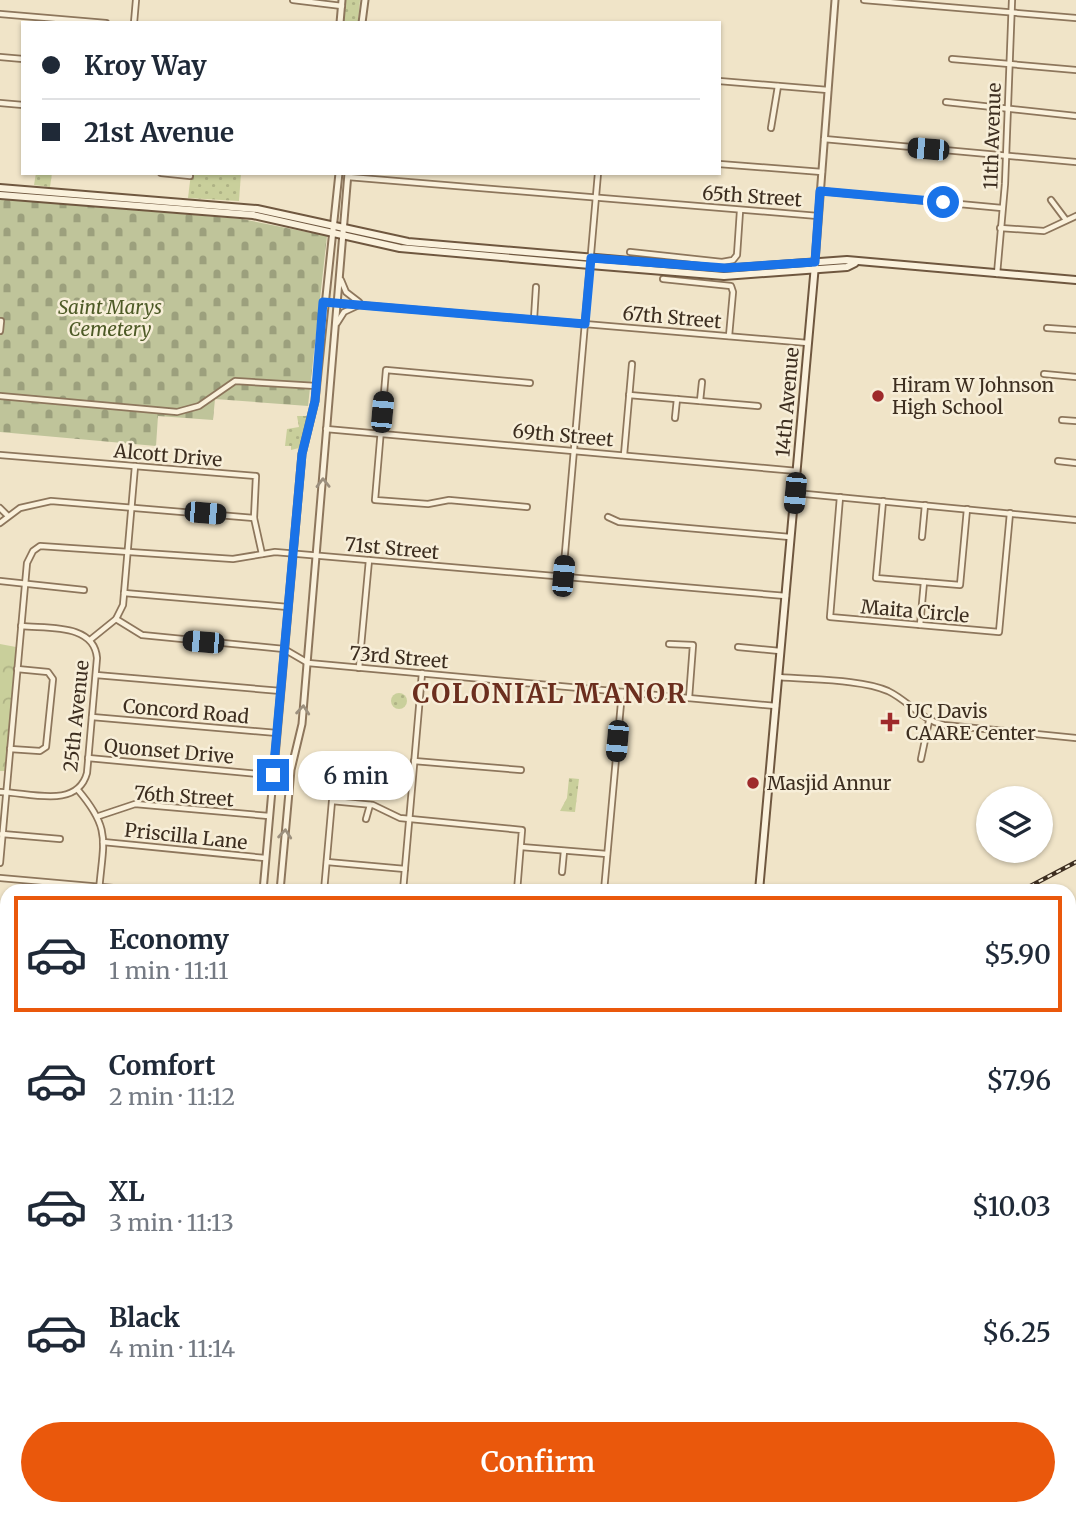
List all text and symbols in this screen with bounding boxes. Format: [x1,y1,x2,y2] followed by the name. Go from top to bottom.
[84,49,207,82] text: Kroy Way
[978,82,1006,190] street label: 11th Avenue
[84,116,234,149] text: 21st Avenue
[907,137,950,161] car
[701,181,803,211] street label: 65th Street
[927,186,959,218] route start
[58,295,162,341] park label: Saint Marys Cemetery
[622,301,723,333] street label: 67th Street
[770,346,804,458] street label: 14th Avenue
[892,373,1055,419] place label: Hiram W Johnson High School
[870,388,886,404] marker: Hiram W Johnson High School
[370,390,395,434] car
[512,419,615,451] street label: 69th Street
[112,438,223,472] street label: Alcott Drive
[783,471,808,515] car
[315,477,331,488] one-way arrow
[184,501,227,525] car
[344,532,441,564] street label: 71st Street
[551,554,576,598] car
[860,594,970,628] street label: Maita Circle
[182,630,225,654] car
[349,641,450,673] street label: 73rd Street
[58,659,94,773] street label: 25th Avenue
[413,677,688,710] district label: COLONIAL MANOR
[122,694,250,728] street label: Concord Road
[906,699,1036,745] place label: UC Davis CAARE Center
[295,704,310,715] one-way arrow
[880,712,900,732] marker: UC Davis CAARE Center
[605,719,630,763] car
[103,733,235,769] street label: Quonset Drive
[298,750,413,800] callout: 6 min
[257,759,289,791] route end
[323,761,389,790] text: 6 min
[767,771,892,795] place label: Masjid Annur
[745,775,761,791] marker: Masjid Annur
[133,781,235,811] street label: 76th Street
[976,786,1053,863] map controls
[976,786,1053,863] button: layers
[123,818,249,854] street label: Priscilla Lane
[277,828,292,839] one-way arrow
[25,923,88,986] icon: car
[109,923,229,956] text: Economy
[984,938,1051,971] text: $5.90
[109,956,228,985] text: 1 min · 11:11
[25,1049,88,1112] icon: car
[109,1049,215,1082] text: Comfort
[986,1064,1051,1097] text: $7.96
[109,1082,235,1111] text: 2 min · 11:12
[25,1175,88,1238] icon: car
[109,1175,145,1208] text: XL
[972,1190,1051,1223] text: $10.03
[109,1208,234,1237] text: 3 min · 11:13
[25,1301,88,1364] icon: car
[109,1301,180,1334] text: Black
[982,1316,1051,1349] text: $6.25
[109,1334,235,1363] text: 4 min · 11:14
[21,1422,1055,1502] button: Confirm

